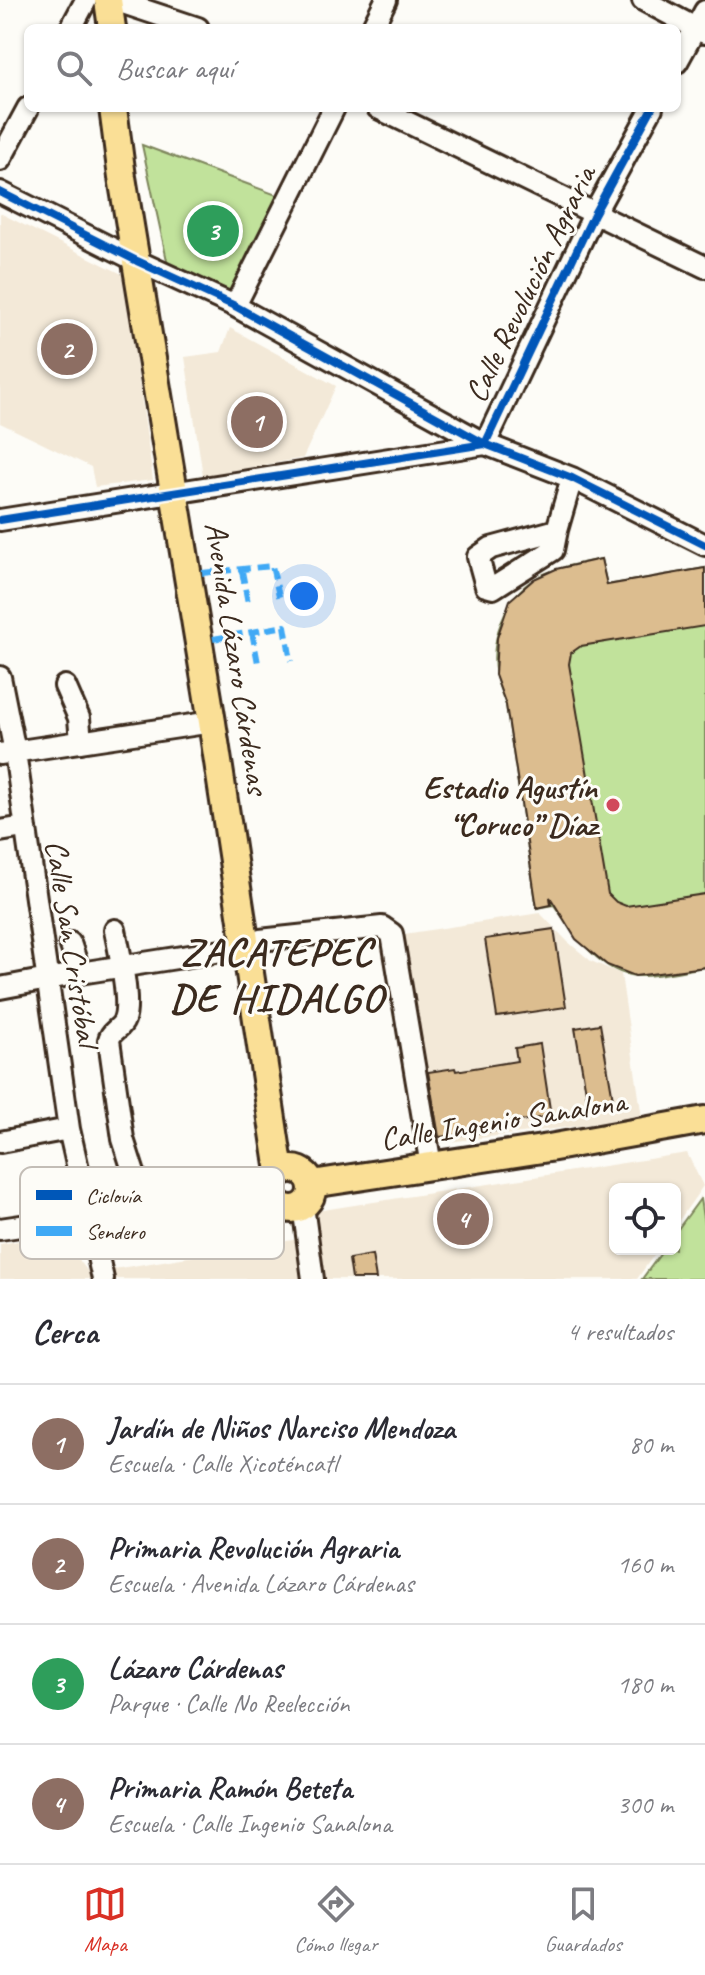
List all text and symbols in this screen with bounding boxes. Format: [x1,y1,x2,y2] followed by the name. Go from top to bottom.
[24,24,681,112] search box
[52,46,96,90] icon: search
[116,49,234,87] text: Buscar aquí
[455,157,606,409] street label: Calle Revolución Agraria
[187,201,239,261] pin: 3
[41,319,93,379] pin: 2
[231,392,283,452] pin: 1
[195,519,279,800] street label: Avenida Lázaro Cárdenas
[284,576,324,616] your location
[423,767,601,845] place label: Estadio Agustín “Coruco” Díaz
[604,796,622,814] marker: Estadio Agustín “Coruco” Díaz
[36,837,109,1054] street label: Calle San Cristóbal
[170,927,387,1023] district label: ZACATEPEC DE HIDALGO
[377,1080,631,1160] street label: Calle Ingenio Sanalona
[20,1167,284,1259] legend
[86,1182,142,1210] text: Ciclovía
[609,1183,681,1255] map controls
[609,1183,681,1255] button: locate
[437,1189,489,1249] pin: 4
[86,1218,146,1246] text: Sendero
[32,1310,98,1353] text: Cerca
[567,1315,673,1348] text: 4 resultados
[108,1409,455,1447] text: Jardín de Niños Narciso Mendoza
[52,1428,64,1461] text: 1
[629,1428,673,1461] text: 80 m
[108,1447,337,1480] text: Escuela · Calle Xicoténcatl
[108,1529,399,1567] text: Primaria Revolución Agraria
[52,1548,64,1581] text: 2
[617,1548,673,1581] text: 160 m
[108,1567,414,1600] text: Escuela · Avenida Lázaro Cárdenas
[108,1649,283,1687] text: Lázaro Cárdenas
[52,1668,64,1701] text: 3
[617,1668,673,1701] text: 180 m
[108,1687,349,1720] text: Parque · Calle No Reelección
[108,1769,352,1807] text: Primaria Ramón Beteta
[52,1788,64,1821] text: 4
[617,1788,673,1821] text: 300 m
[108,1807,392,1840] text: Escuela · Calle Ingenio Sanalona
[83,1882,127,1958] tab: Mapa
[294,1882,378,1958] tab: Cómo llegar
[544,1882,622,1958] tab: Guardados

